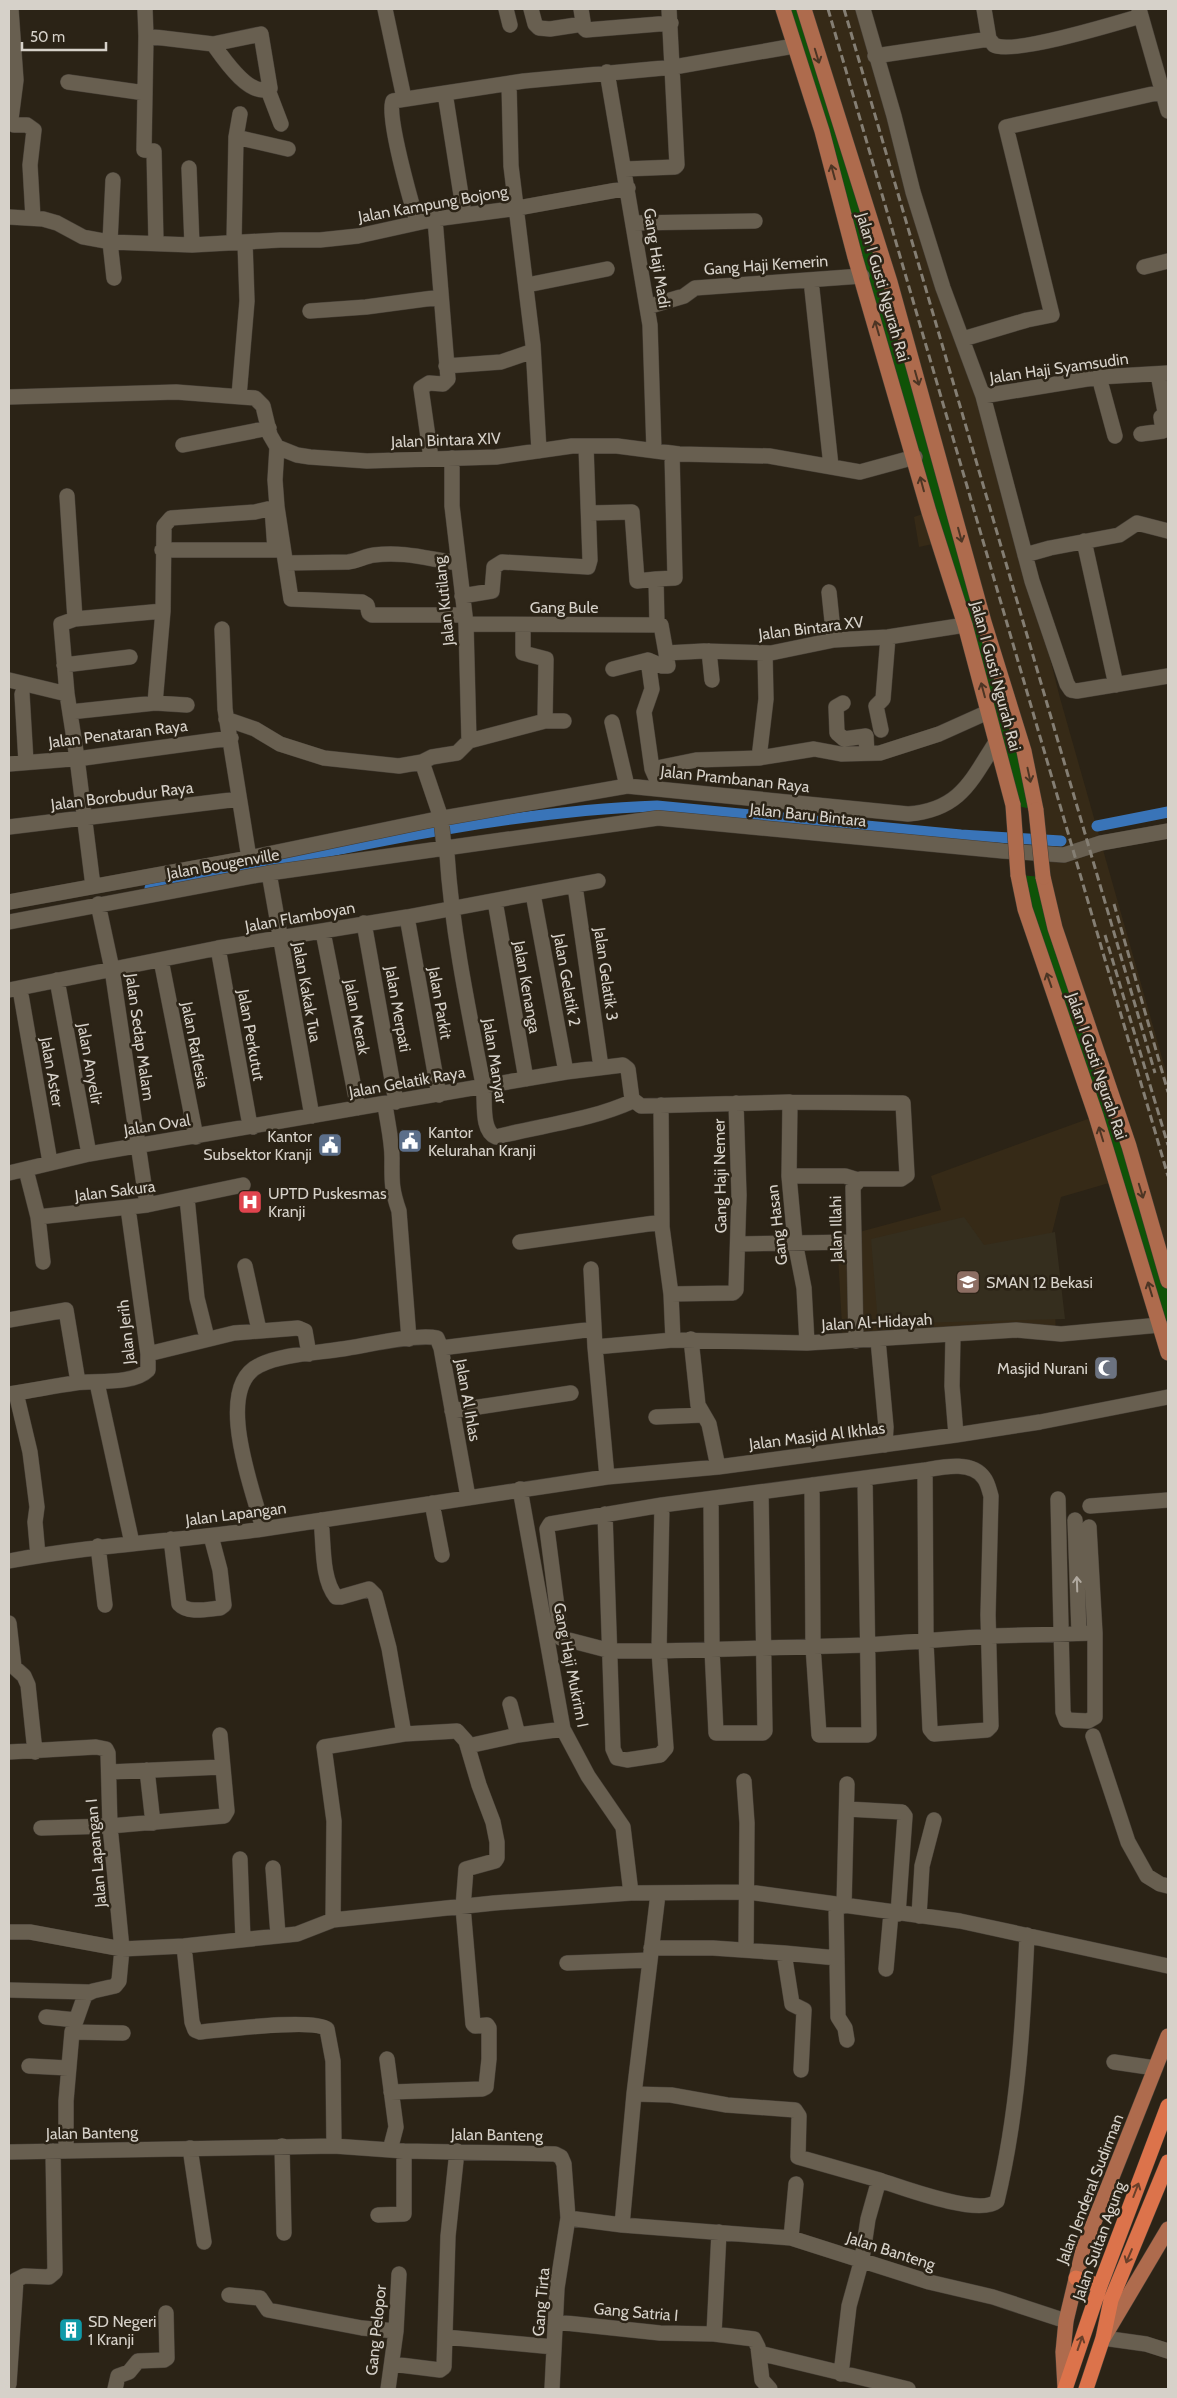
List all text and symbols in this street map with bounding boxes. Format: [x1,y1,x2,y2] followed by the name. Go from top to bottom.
[22,20,106,52] scale bar
[30,28,65,46] text: 50 m
[813,47,823,63] one-way arrow
[827,164,837,180] one-way arrow
[356,181,510,227] street label: Jalan Kampung Bojong
[640,207,674,309] street label: Gang Haji Madi
[852,209,913,364] street label: Jalan I Gusti Ngurah Rai
[703,251,829,279] street label: Gang Haji Kemerin
[871,320,881,336] one-way arrow
[987,349,1130,387] street label: Jalan Haji Syamsudin
[913,369,922,385] one-way arrow
[390,429,501,451] street label: Jalan Bintara XIV
[917,476,926,492] one-way arrow
[956,526,966,542] one-way arrow
[430,554,458,648] street label: Jalan Kutilang
[530,598,598,617] street label: Gang Bule
[967,598,1025,753] street label: Jalan I Gusti Ngurah Rai
[756,612,865,644] street label: Jalan Bintara XV
[977,683,987,699] one-way arrow
[46,716,189,752] street label: Jalan Penataran Raya
[659,762,811,796] street label: Jalan Prambanan Raya
[1025,766,1034,782] one-way arrow
[49,778,195,814] street label: Jalan Borobudur Raya
[748,799,868,831] street label: Jalan Baru Bintara
[164,845,281,883] street label: Jalan Bougenville
[242,898,357,936] street label: Jalan Flamboyan
[590,925,622,1022] street label: Jalan Gelatik 3
[549,931,584,1028] street label: Jalan Gelatik 2
[509,938,545,1035] street label: Jalan Kenanga
[289,940,325,1044] street label: Jalan Kakak Tua
[381,964,415,1053] street label: Jalan Merpati
[424,964,456,1041] street label: Jalan Parkit
[122,971,158,1102] street label: Jalan Sedap Malam
[1044,972,1054,988] one-way arrow
[340,977,374,1057] street label: Jalan Merak
[233,987,268,1083] street label: Jalan Perkutut
[1063,989,1131,1142] street label: Jalan I Gusti Ngurah Rai
[177,999,213,1090] street label: Jalan Raflesia
[479,1016,511,1106] street label: Jalan Manyar
[73,1021,107,1107] street label: Jalan Anyelir
[36,1035,68,1109] street label: Jalan Aster
[346,1062,467,1102] street label: Jalan Gelatik Raya
[121,1110,192,1140] street label: Jalan Oval
[709,1118,730,1233] street label: Gang Haji Nemer
[428,1123,536,1160] place label: Kantor Kelurahan Kranji
[1096,1126,1106,1142] one-way arrow
[203,1127,313,1164] place label: Kantor Subsektor Kranji
[397,1128,423,1154] public building icon: Kantor Kelurahan Kranji
[317,1132,343,1158] public building icon: Kantor Subsektor Kranji
[73,1177,157,1205] street label: Jalan Sakura
[1137,1182,1147,1198] one-way arrow
[268,1184,387,1221] place label: UPTD Puskesmas Kranji
[763,1184,791,1266] street label: Gang Hasan
[237,1189,263,1215] hospital icon: UPTD Puskesmas Kranji
[826,1195,846,1264] street label: Jalan Illahi
[955,1269,981,1295] school or university icon: SMAN 12 Bekasi
[986,1273,1093,1292] place label: SMAN 12 Bekasi
[1145,1281,1155,1297] one-way arrow
[113,1299,139,1366] street label: Jalan Jerih
[820,1310,933,1334] street label: Jalan Al-Hidayah
[1093,1355,1119,1381] mosque icon: Masjid Nurani
[451,1356,485,1443] street label: Jalan Al Ihlas
[997,1359,1088,1378] place label: Masjid Nurani
[747,1418,887,1454] street label: Jalan Masjid Al Ikhlas
[184,1498,288,1530] street label: Jalan Lapangan
[1072,1577,1082,1593] one-way arrow
[550,1601,592,1729] street label: Gang Haji Mukrim I
[82,1798,110,1909] street label: Jalan Lapangan I
[1052,2111,1127,2268] street label: Jalan Jenderal Sudirman
[45,2123,139,2143] street label: Jalan Banteng
[450,2125,544,2145] street label: Jalan Banteng
[1068,2178,1130,2304] street label: Jalan Sultan Agung
[1132,2183,1141,2199] one-way arrow
[843,2227,939,2275] street label: Jalan Banteng
[1124,2248,1134,2263] one-way arrow
[529,2267,553,2337] street label: Gang Tirta
[362,2283,390,2376] street label: Gang Pelopor
[593,2299,679,2325] street label: Gang Satria I
[88,2312,156,2349] place label: SD Negeri 1 Kranji
[58,2317,84,2343] building icon: SD Negeri 1 Kranji
[1076,2335,1086,2351] one-way arrow

